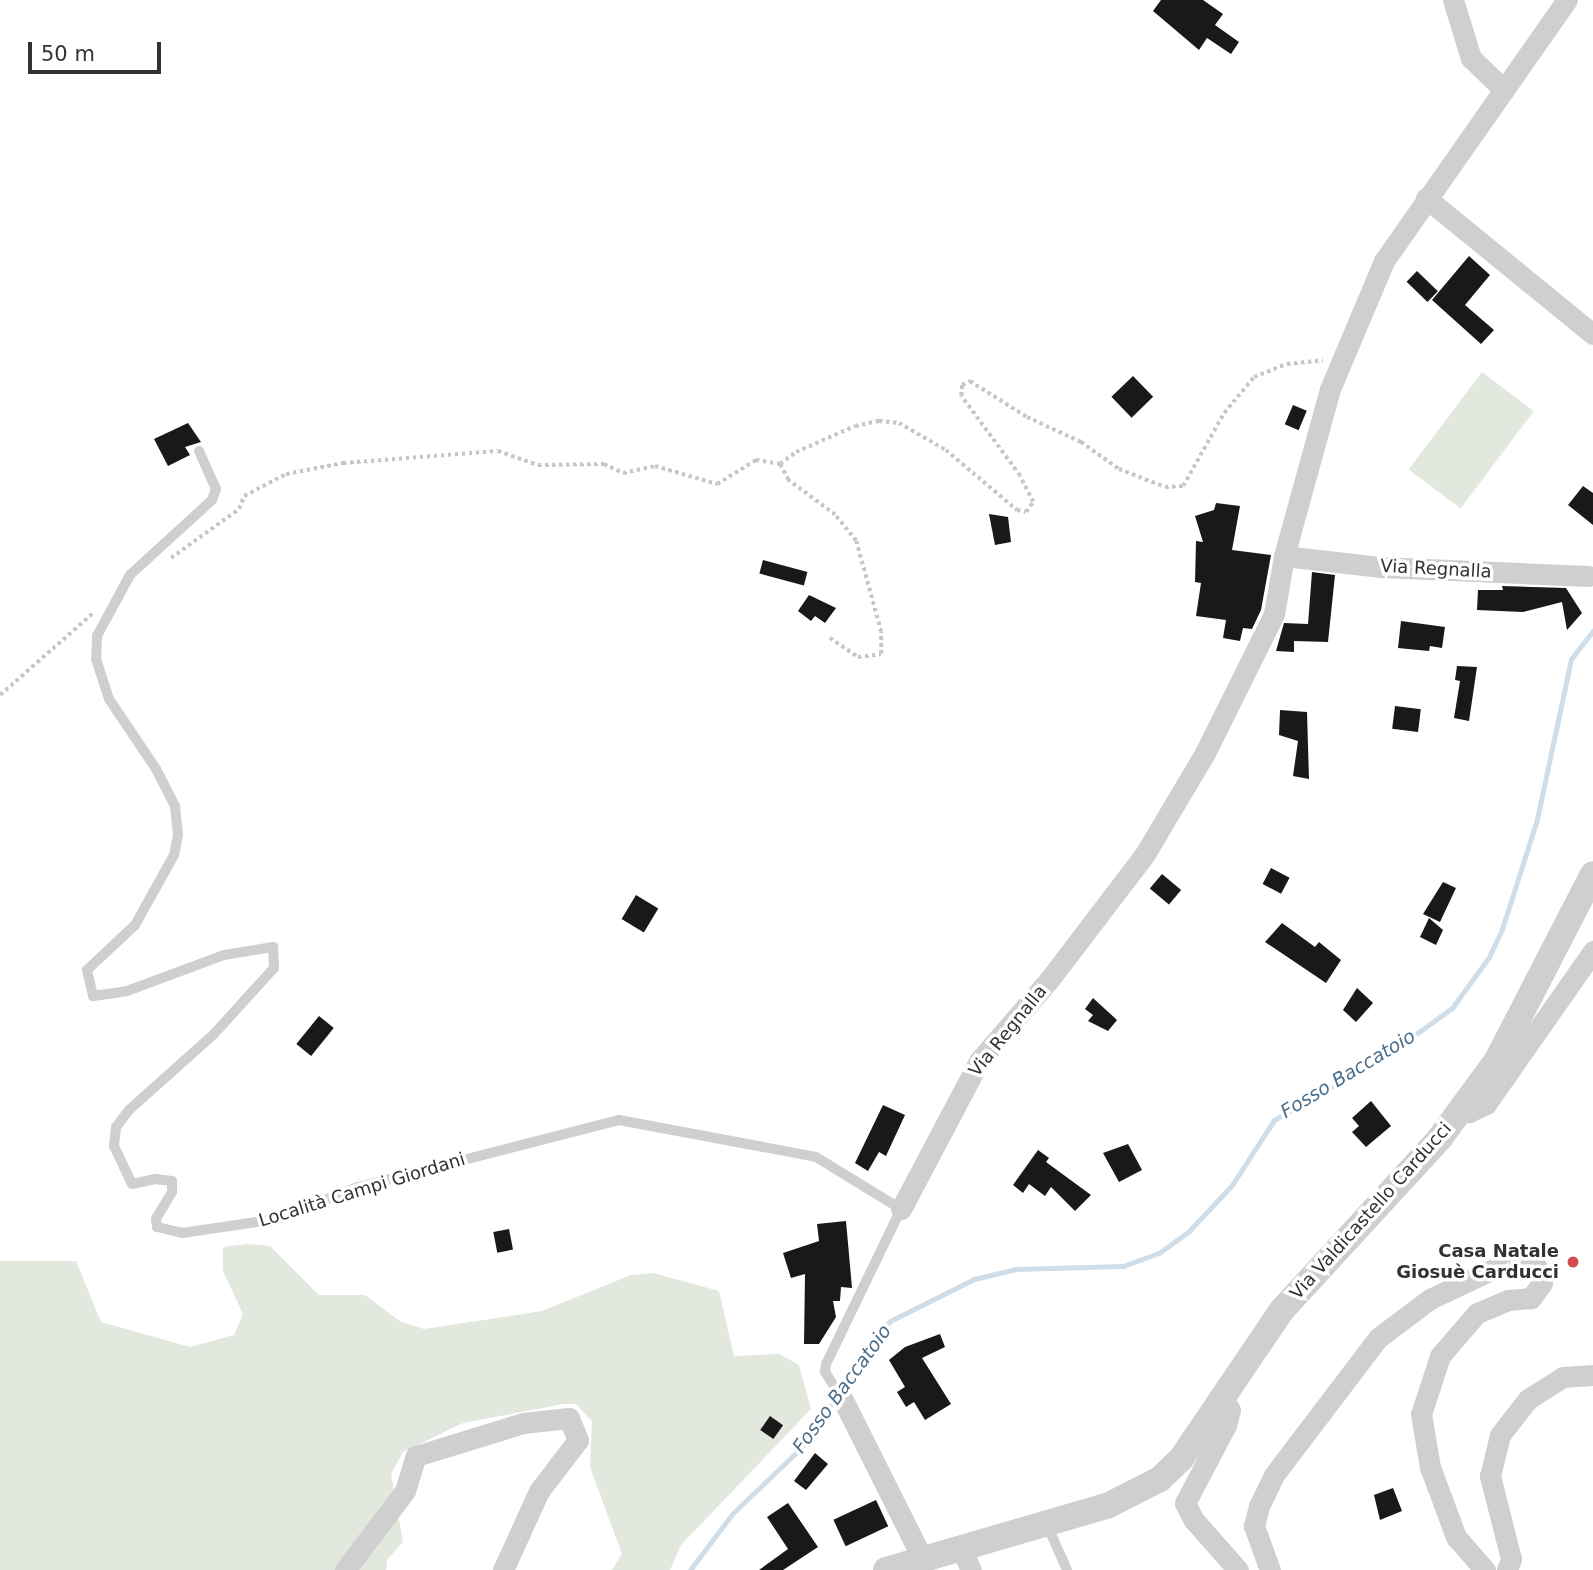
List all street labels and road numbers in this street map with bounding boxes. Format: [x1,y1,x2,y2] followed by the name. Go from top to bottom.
[1380,555,1492,583] street label: Via Regnalla
[965,981,1051,1081] street label: Via Regnalla
[1286,1118,1456,1304] street label: Via Valdicastello Carducci
[256,1148,468,1232] street label: Località Campi Giordani

